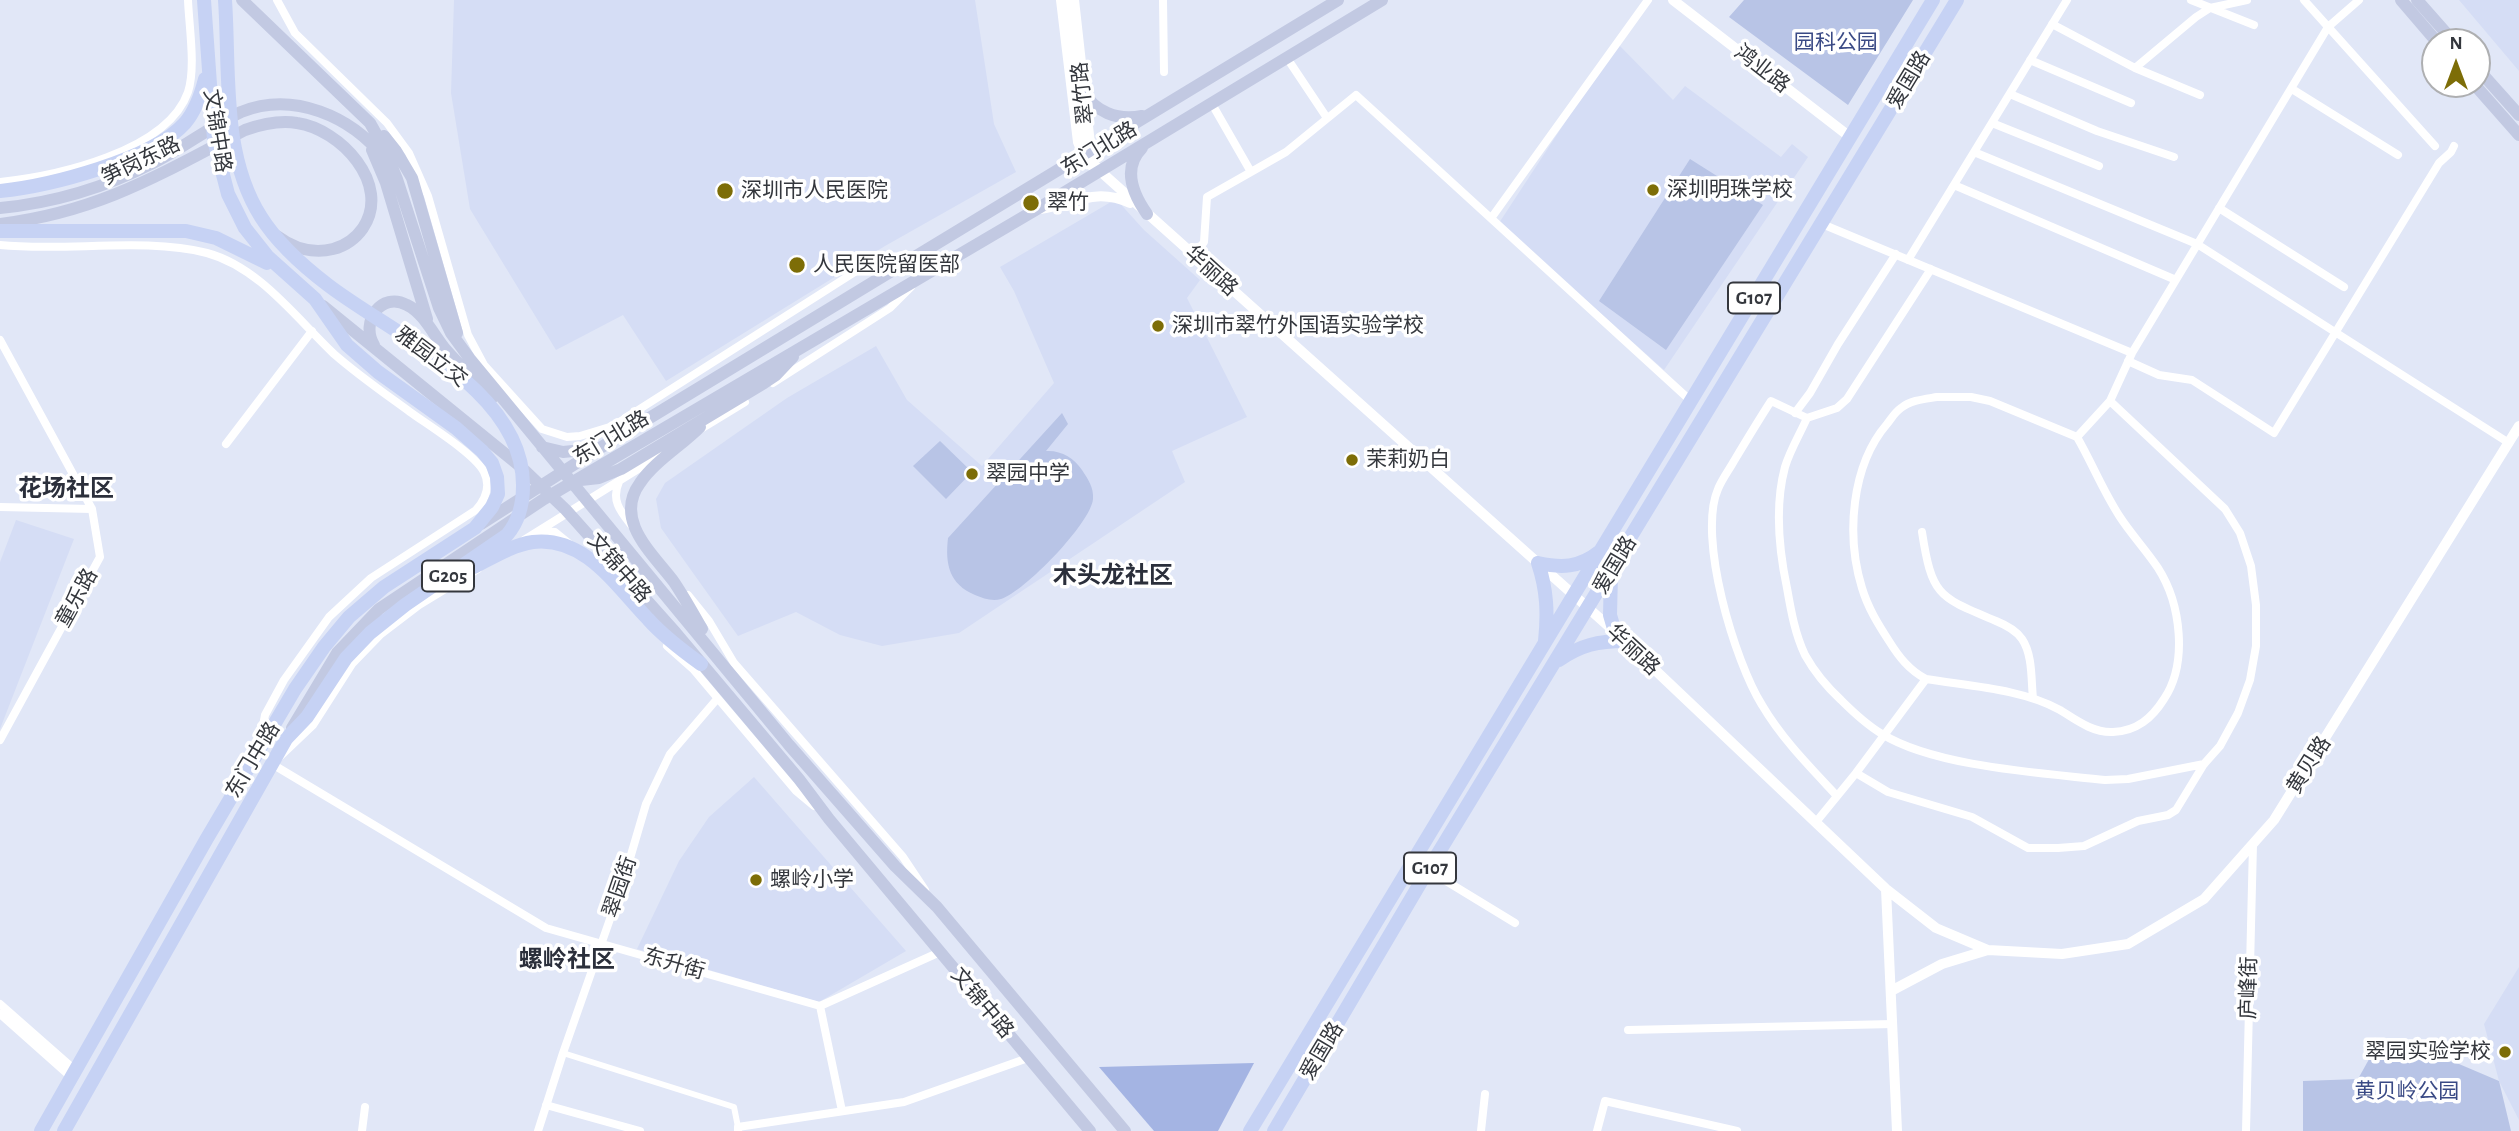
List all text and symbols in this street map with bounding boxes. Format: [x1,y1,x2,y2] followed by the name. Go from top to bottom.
[2421,28,2491,98] north arrow
[1794,30,1878,56] park label: 园科公园
[2449,34,2463,53] text: N
[1729,40,1795,98] street label: 鸿业路
[1882,47,1936,113] street label: 爱国路
[1067,60,1099,126] street label: 翠竹路
[198,88,236,174] street label: 文锦中路
[1057,117,1141,181] street label: 东门北路
[98,131,184,191] street label: 笋岗东路
[1667,177,1793,203] place label: 深圳明珠学校
[741,178,888,204] place label: 深圳市人民医院
[715,181,735,201] marker: 深圳市人民医院
[1645,182,1661,198] marker: 深圳明珠学校
[1047,190,1089,216] place label: 翠竹
[1021,193,1041,213] marker: 翠竹
[1179,241,1243,301] street label: 华丽路
[813,252,960,278] place label: 人民医院留医部
[787,255,807,275] marker: 人民医院留医部
[1728,282,1780,314] road number: G107
[1172,313,1424,339] place label: 深圳市翠竹外国语实验学校
[1150,318,1166,334] marker: 深圳市翠竹外国语实验学校
[390,322,472,392] street label: 雅园立交
[569,406,653,470] street label: 东门北路
[1366,447,1450,473] place label: 茉莉奶白
[1344,452,1360,468] marker: 茉莉奶白
[986,461,1070,487] place label: 翠园中学
[964,466,980,482] marker: 翠园中学
[18,475,114,503] district label: 花场社区
[582,528,656,608] street label: 文锦中路
[1588,532,1642,598] street label: 爱国路
[422,561,474,592] road number: G205
[1053,562,1173,590] district label: 木头龙社区
[51,564,103,632] street label: 童乐路
[1601,619,1665,681] street label: 华丽路
[221,718,285,802] street label: 东门中路
[2282,732,2336,798] street label: 黄贝路
[1404,852,1456,884] road number: G107
[598,853,642,921] street label: 翠园街
[770,867,854,893] place label: 螺岭小学
[748,872,764,888] marker: 螺岭小学
[640,943,708,985] street label: 东升街
[519,946,615,974] district label: 螺岭社区
[2236,956,2262,1020] street label: 庐峰街
[945,963,1019,1043] street label: 文锦中路
[1295,1018,1349,1084] street label: 爱国路
[2365,1039,2491,1065] place label: 翠园实验学校
[2497,1044,2513,1060] marker: 翠园实验学校
[2355,1079,2459,1105] park label: 黄贝岭公园

